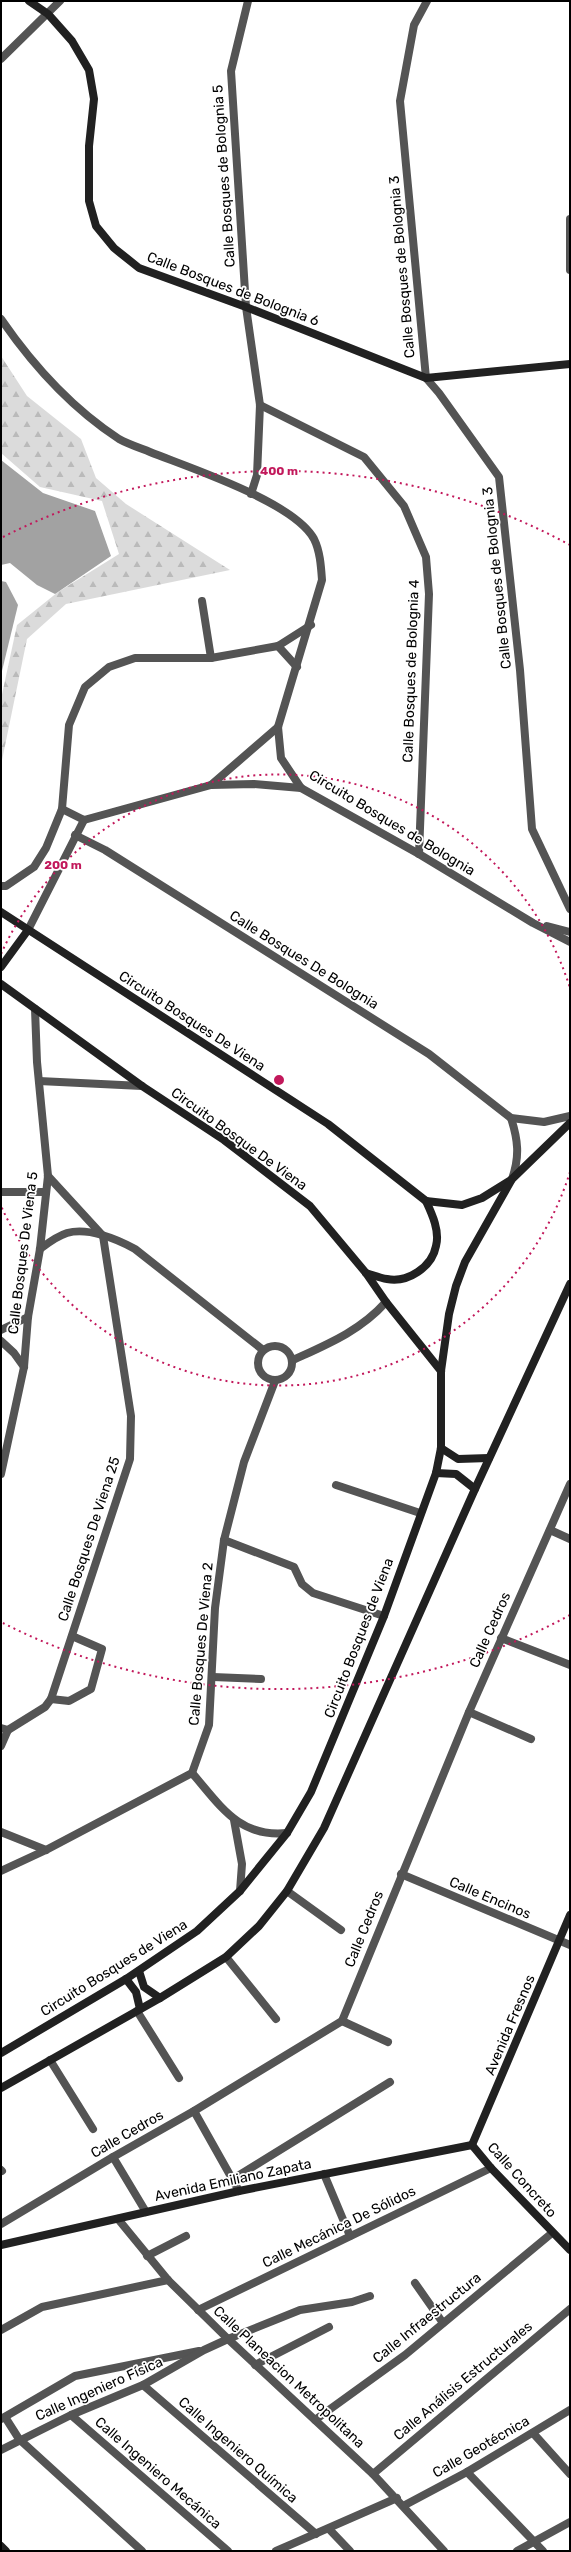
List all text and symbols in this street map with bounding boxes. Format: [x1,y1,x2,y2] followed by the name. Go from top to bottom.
[209,84,239,268] street label: Calle Bosques de Bolognia 5
[386,175,418,359] street label: Calle Bosques de Bolognia 3
[144,248,322,330] street label: Calle Bosques de Bolognia 6
[260,464,298,478] text: 400 m
[479,486,515,670] street label: Calle Bosques de Bolognia 3
[399,579,423,763] street label: Calle Bosques de Bolognia 4
[306,767,478,879] street label: Circuito Bosques de Bolognia
[44,858,82,872] text: 200 m
[226,907,382,1013] street label: Calle Bosques De Bolognia
[116,967,268,1075] street label: Circuito Bosques De Viena
[272,1073,286,1087] centre of rings
[168,1084,310,1194] street label: Circuito Bosque De Viena
[5,1171,41,1335] street label: Calle Bosques De Viena 5
[54,1455,124,1623] street label: Calle Bosques De Viena 25
[321,1556,397,1720] street label: Circuito Bosques de Viena
[185,1562,217,1726] street label: Calle Bosques De Viena 2
[466,1590,514,1670] street label: Calle Cedros
[447,1873,533,1923] street label: Calle Encinos
[341,1888,387,1970] street label: Calle Cedros
[37,1916,191,2020] street label: Circuito Bosques de Viena
[481,1972,539,2078] street label: Avenida Fresnos
[88,2106,166,2162] street label: Calle Cedros
[484,2139,560,2221] street label: Calle Concreto
[153,2155,313,2205] street label: Avenida Emiliano Zapata
[260,2182,418,2272] street label: Calle Mecánica De Sólidos
[369,2269,485,2367] street label: Calle Infraestructura
[210,2302,368,2452] street label: Calle Planeacion Metropolitana
[390,2318,536,2444] street label: Calle Análisis Estructurales
[33,2353,165,2425] street label: Calle Ingeniero Física
[175,2394,301,2506] street label: Calle Ingeniero Química
[430,2412,532,2482] street label: Calle Geotécnica
[91,2414,225,2532] street label: Calle Ingeniero Mecánica

